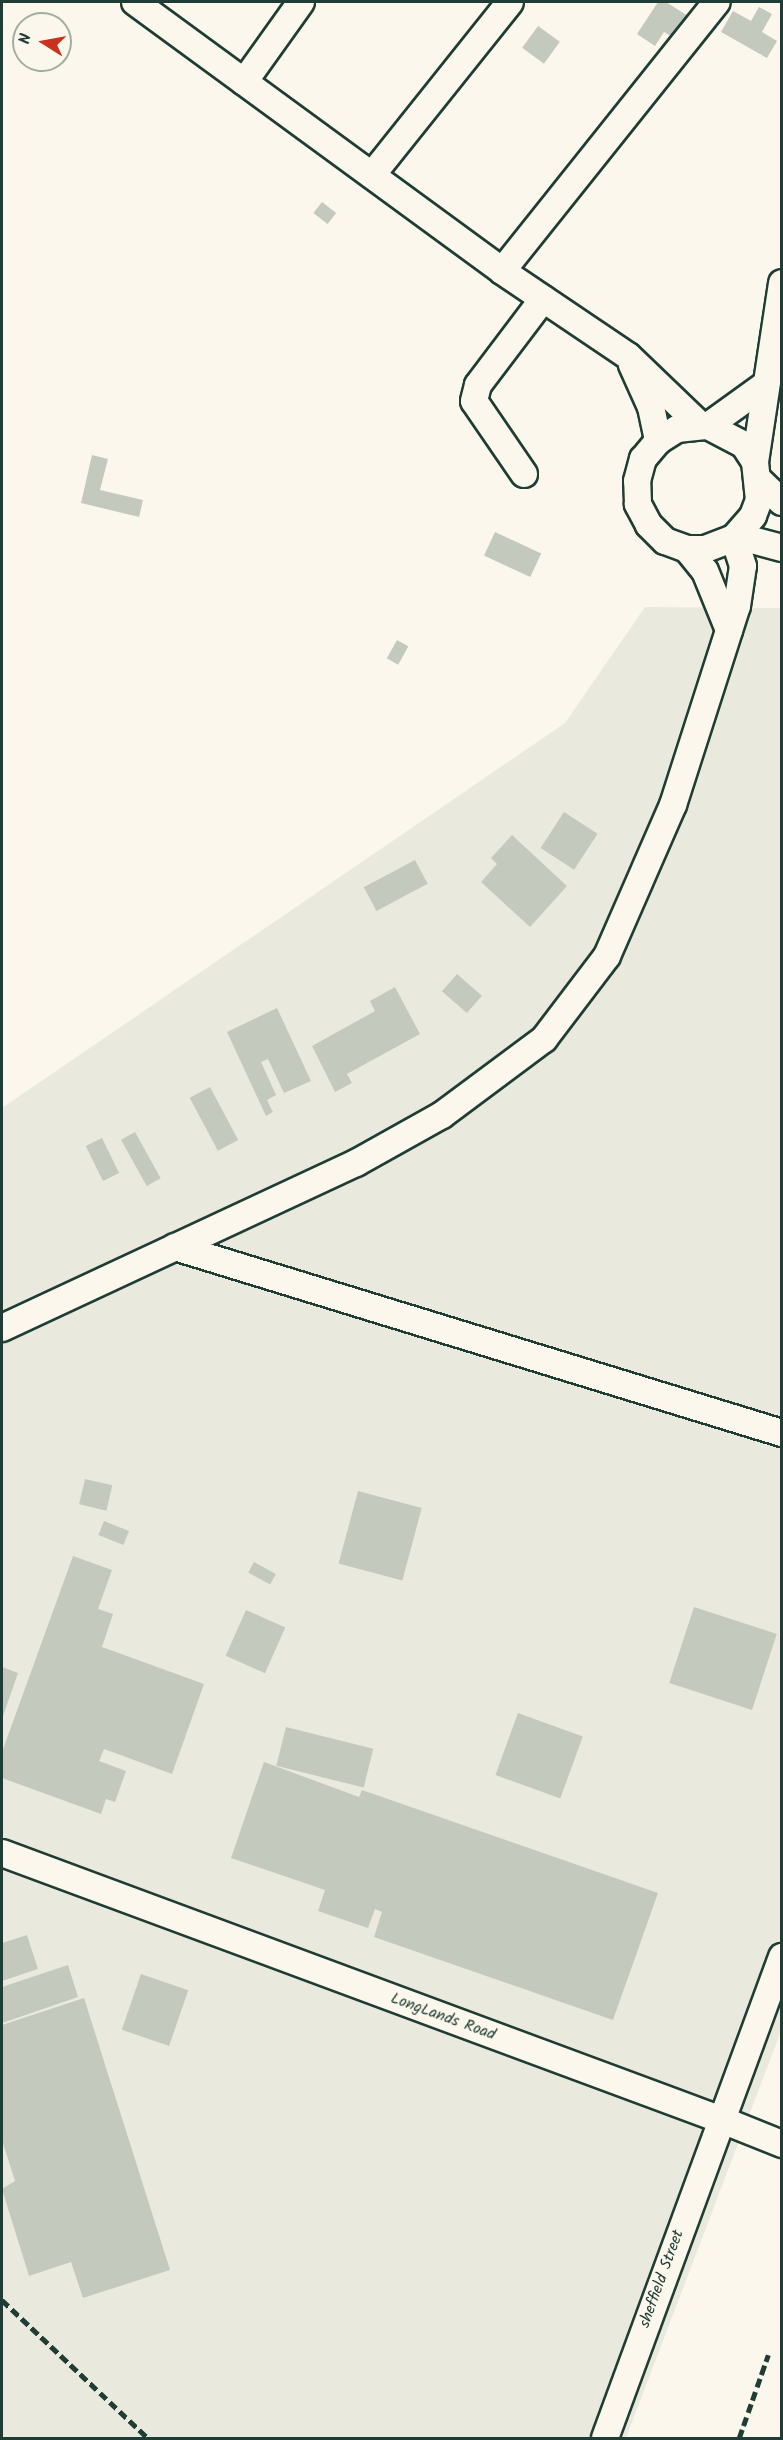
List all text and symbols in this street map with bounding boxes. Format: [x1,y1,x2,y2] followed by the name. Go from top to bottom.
[12,12,72,72] north arrow
[13,32,39,46] text: N
[388,1989,498,2045] street label: LongLands Road
[635,2227,689,2331] street label: sheffield Street

